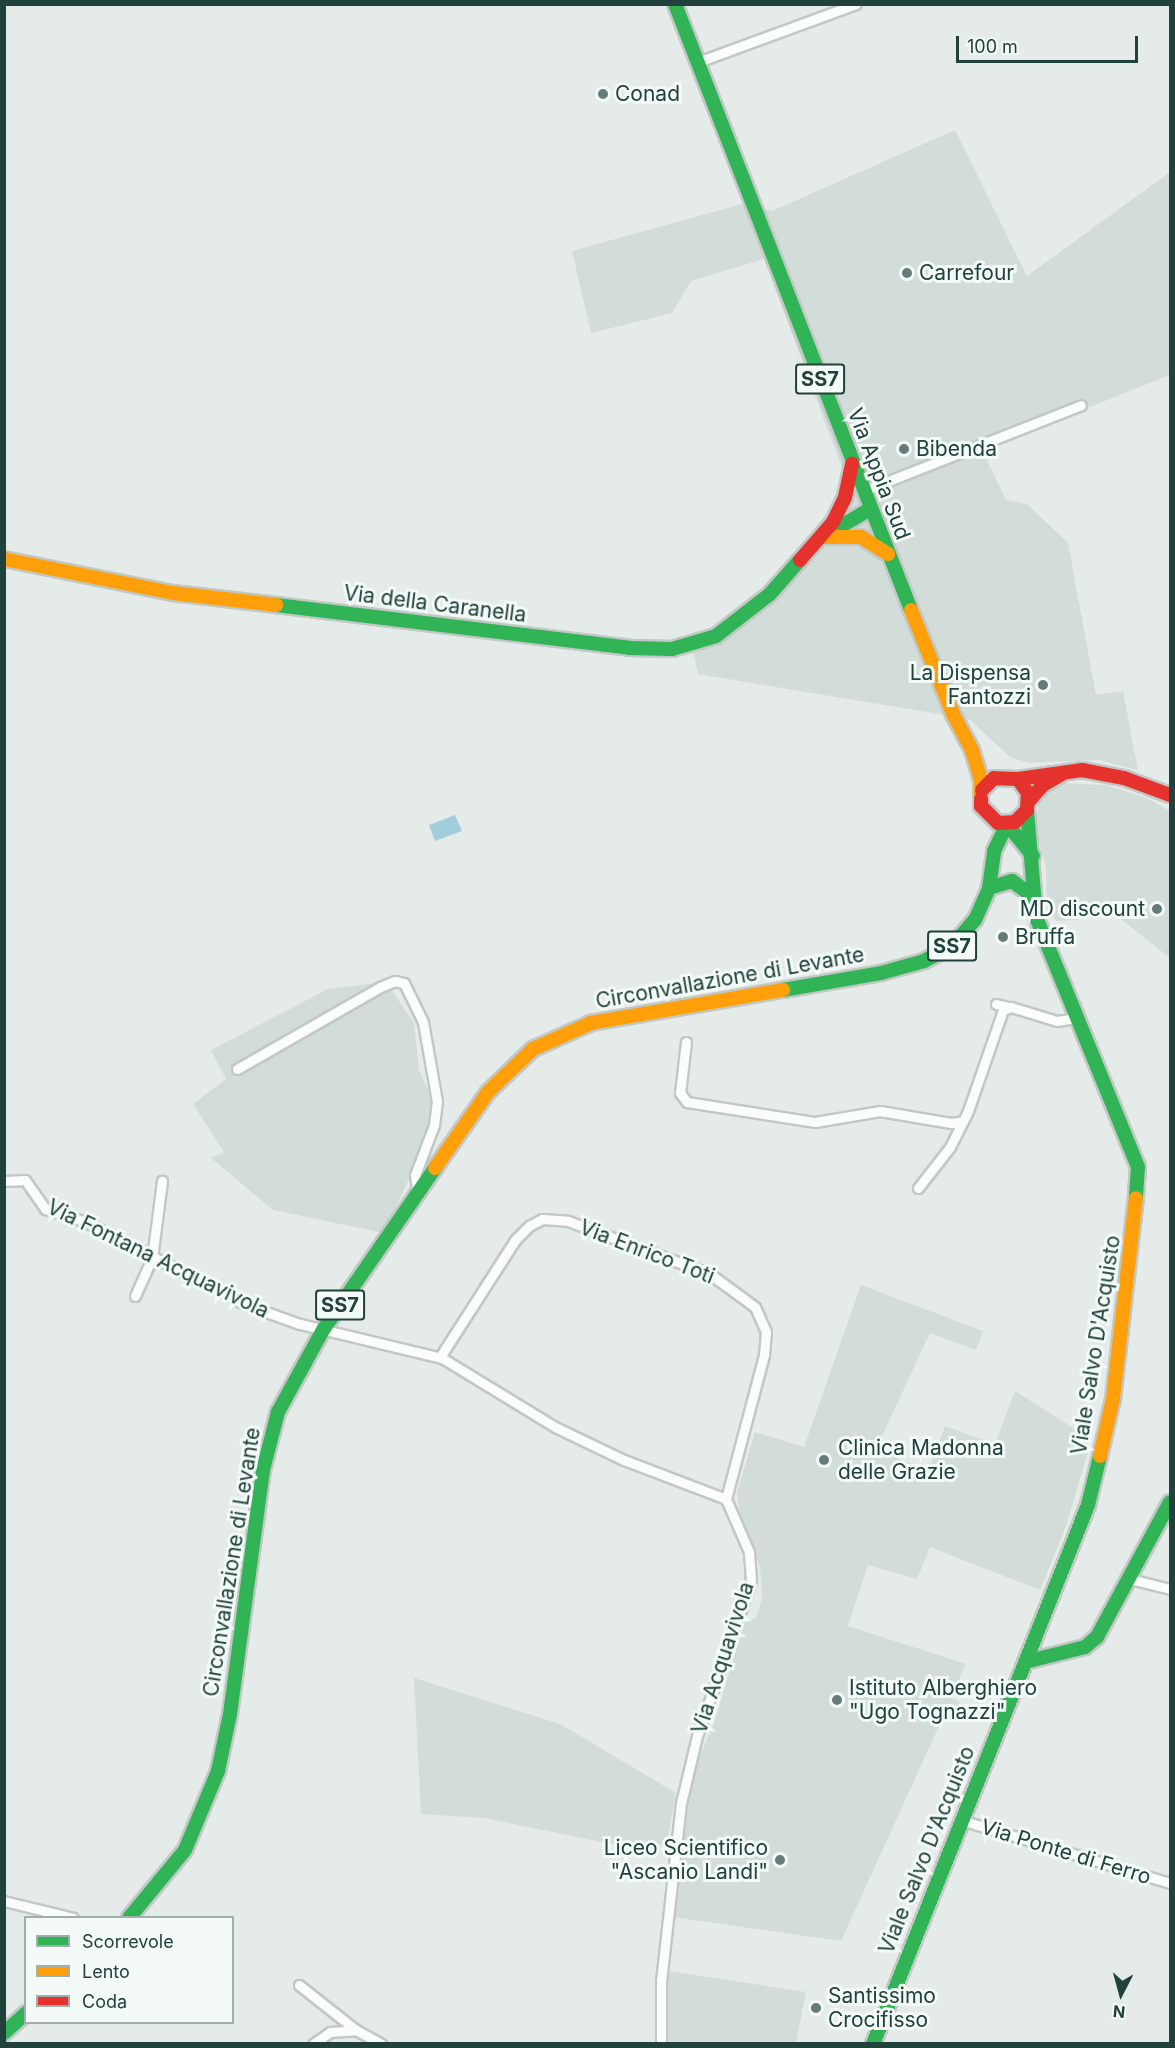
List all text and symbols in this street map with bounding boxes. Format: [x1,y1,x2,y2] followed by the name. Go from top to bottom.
[959,24,1140,62] scale bar
[967,36,1018,57] text: 100 m
[615,81,680,107] place label: Conad
[596,87,610,101] marker: Conad
[919,260,1014,286] place label: Carrefour
[900,266,914,280] marker: Carrefour
[794,362,846,396] road number: SS7
[842,405,916,543] street label: Via Appia Sud
[916,436,997,462] place label: Bibenda
[897,442,911,456] marker: Bibenda
[342,580,528,628] street label: Via della Caranella
[910,660,1031,710] place label: La Dispensa Fantozzi
[1036,678,1050,692] marker: La Dispensa Fantozzi
[1020,896,1145,922] place label: MD discount
[1150,902,1164,916] marker: MD discount
[1015,924,1075,950] place label: Bruffa
[926,929,978,963] road number: SS7
[996,930,1010,944] marker: Bruffa
[594,942,866,1014] street label: Circonvallazione di Levante
[43,1194,273,1324] street label: Via Fontana Acquavivola
[576,1215,718,1289] street label: Via Enrico Toti
[1066,1233,1126,1457] street label: Viale Salvo D'Acquisto
[314,1288,366,1322] road number: SS7
[198,1426,266,1698] street label: Circonvallazione di Levante
[838,1435,1004,1485] place label: Clinica Madonna delle Grazie
[815,1451,833,1469] marker: Clinica Madonna delle Grazie
[687,1579,759,1737] street label: Via Acquavivola
[849,1675,1037,1725] place label: Istituto Alberghiero "Ugo Tognazzi"
[830,1693,844,1707] marker: Istituto Alberghiero "Ugo Tognazzi"
[874,1742,980,1958] street label: Viale Salvo D'Acquisto
[978,1814,1154,1890] street label: Via Ponte di Ferro
[604,1835,768,1885] place label: Liceo Scientifico "Ascanio Landi"
[773,1853,787,1867] marker: Liceo Scientifico "Ascanio Landi"
[24,1916,234,2024] legend
[82,1931,174,1952] text: Scorrevole
[82,1961,130,1982] text: Lento
[1091,1964,1151,2024] north arrow
[828,1983,936,2033] place label: Santissimo Crocifisso
[82,1991,127,2012] text: Coda
[809,2001,823,2015] marker: Santissimo Crocifisso
[1112,2001,1126,2022] text: N

